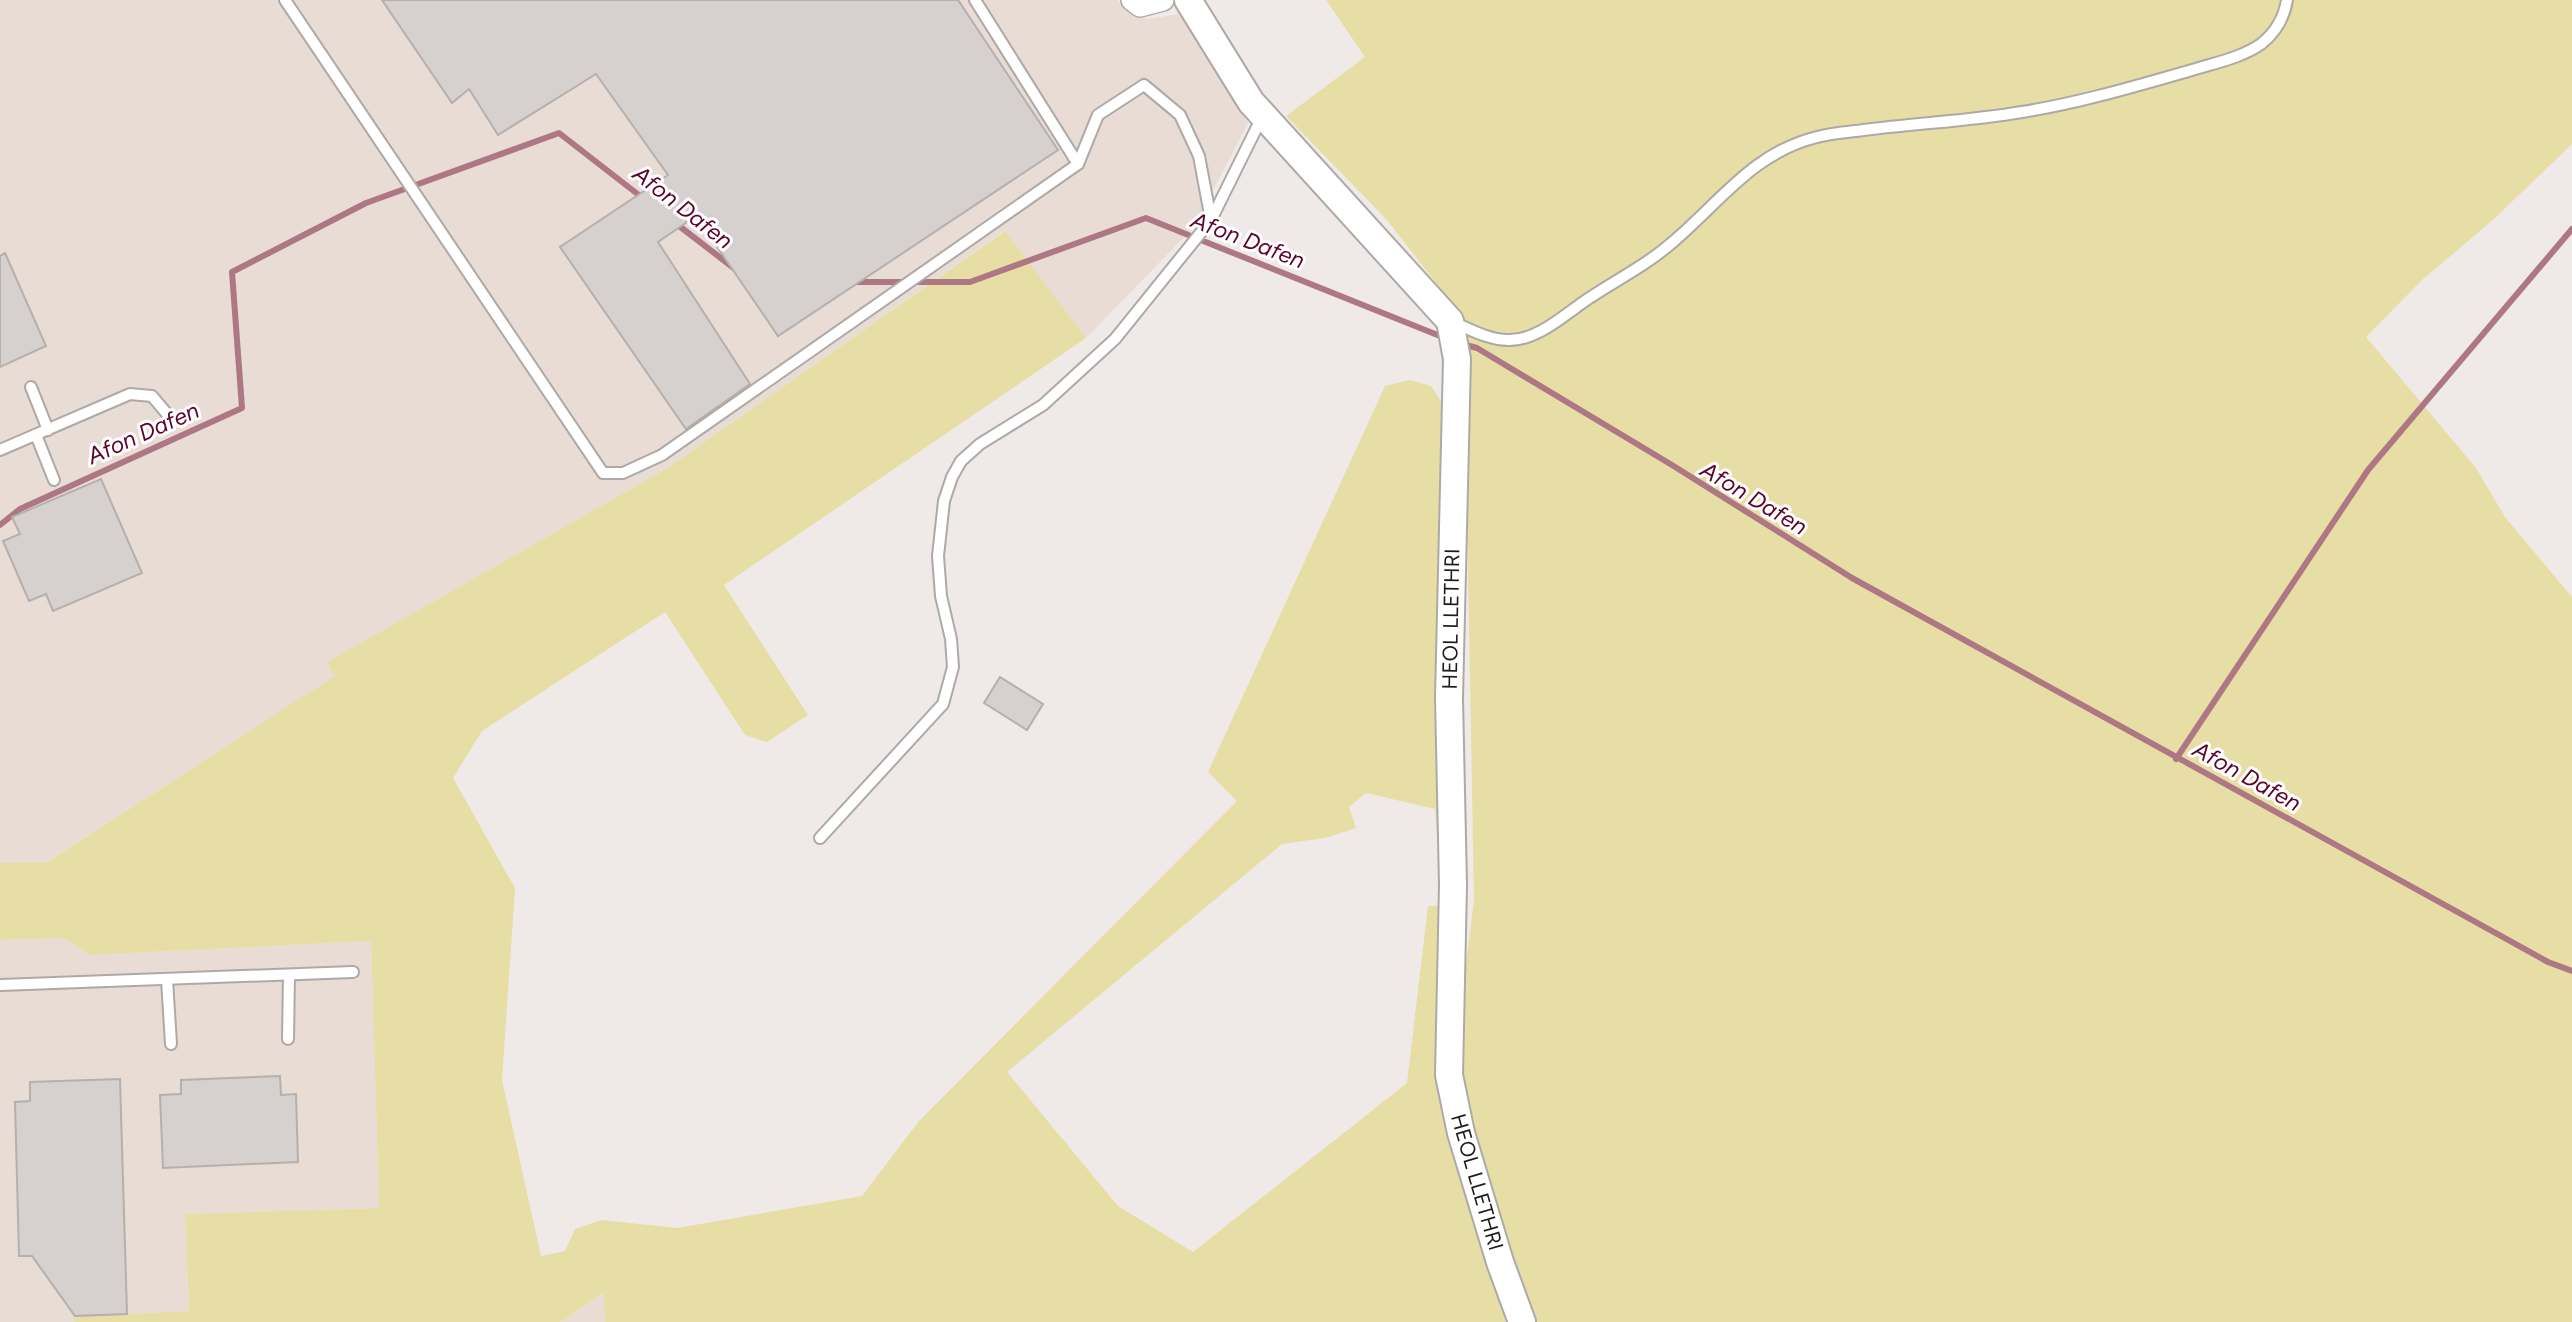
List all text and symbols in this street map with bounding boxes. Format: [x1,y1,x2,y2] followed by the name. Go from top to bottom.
[627,159,739,255] water label: Afon Dafen
[1186,205,1309,274] water label: Afon Dafen
[82,396,203,470] water label: Afon Dafen
[1695,455,1812,541] water label: Afon Dafen
[1437,548,1464,690] street label: HEOL LLETHRI
[2187,734,2306,817] water label: Afon Dafen
[1446,1111,1509,1253] street label: HEOL LLETHRI

